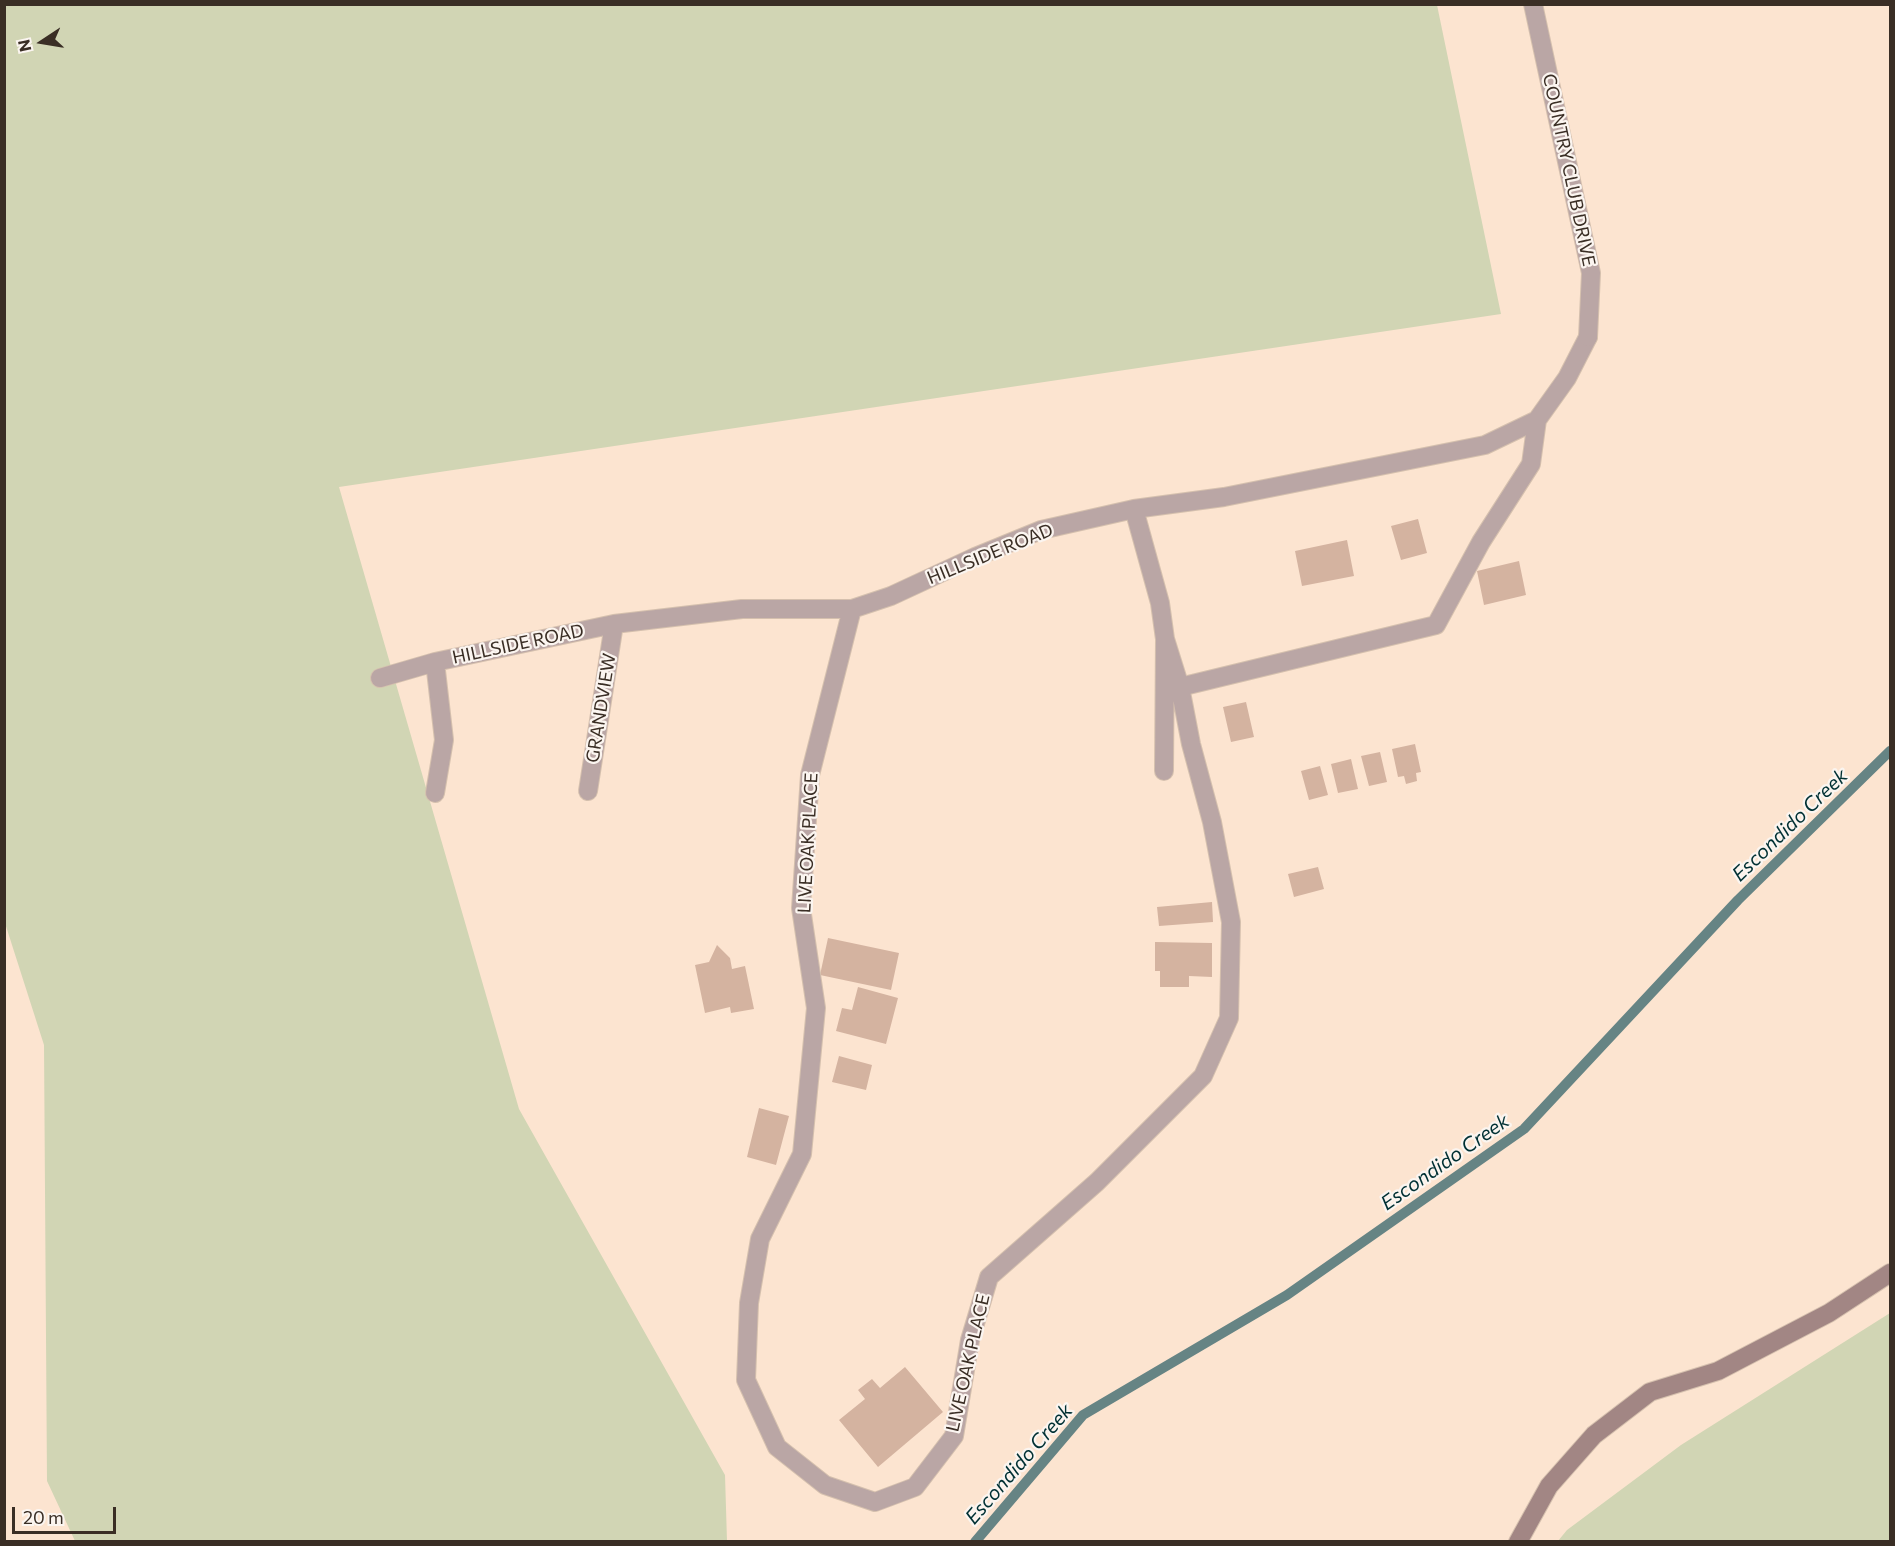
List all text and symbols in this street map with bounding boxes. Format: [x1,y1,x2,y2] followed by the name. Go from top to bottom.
[12,12,72,72] north arrow
[13,38,34,54] text: N
[1538,72,1600,268] street label: COUNTRY CLUB DRIVE
[924,519,1056,589] street label: HILLSIDE ROAD
[450,620,586,668] street label: HILLSIDE ROAD
[582,652,620,764] street label: GRANDVIEW
[1727,764,1853,886] water label: Escondido Creek
[794,772,822,914] street label: LIVE OAK PLACE
[1376,1109,1514,1215] water label: Escondido Creek
[942,1292,994,1434] street label: LIVE OAK PLACE
[960,1399,1078,1529] water label: Escondido Creek
[15,1495,118,1533] scale bar
[23,1506,64,1528] text: 20 m

